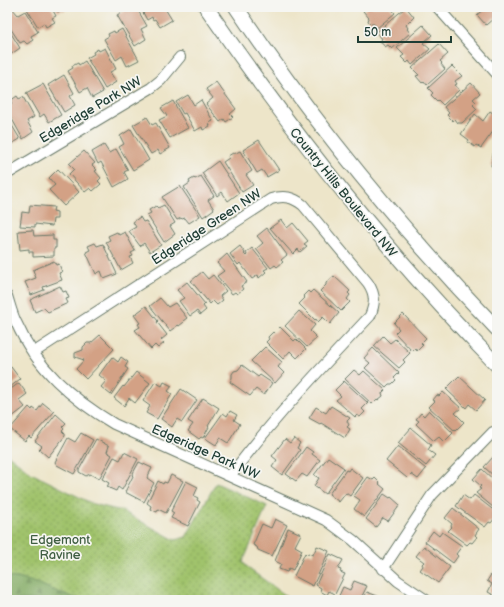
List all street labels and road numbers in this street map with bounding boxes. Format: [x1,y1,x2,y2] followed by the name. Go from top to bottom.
[36,73,145,147] street label: Edgeridge Park NW
[286,125,400,261] street label: Country Hills Boulevard NW
[149,185,264,268] street label: Edgeridge Green NW
[149,421,262,483] street label: Edgeridge Park NW

